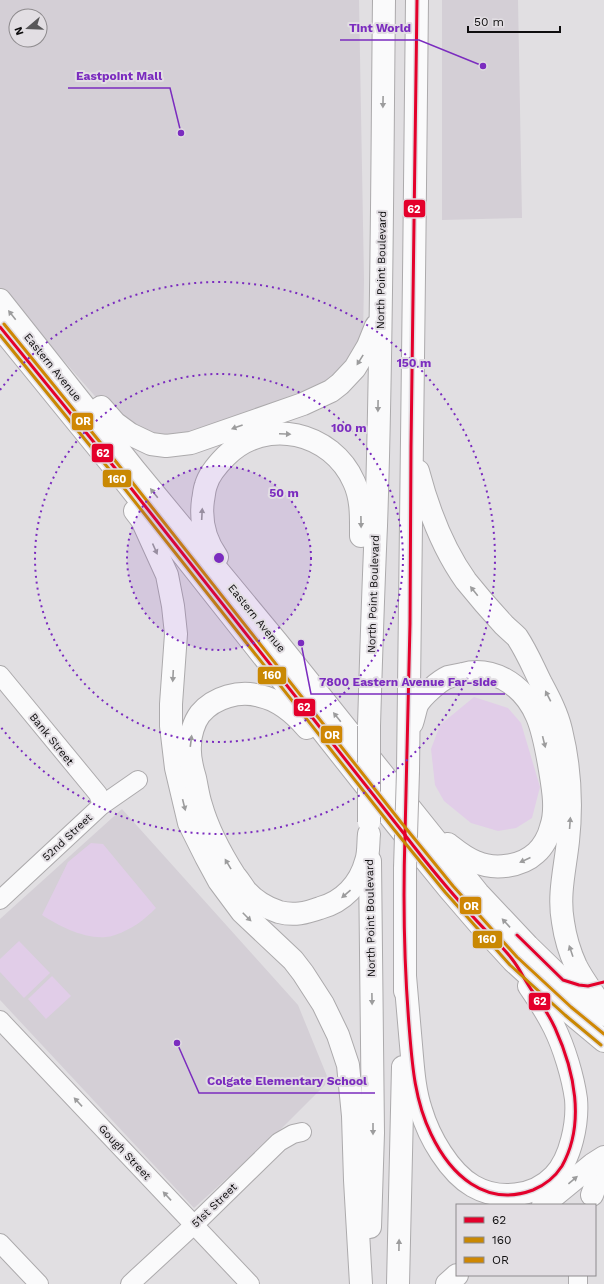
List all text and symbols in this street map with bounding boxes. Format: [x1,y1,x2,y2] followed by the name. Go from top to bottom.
[8,8,48,48] north arrow
[468,8,560,34] scale bar
[474,15,504,29] text: 50 m
[340,16,419,40] callout: Tint World
[349,21,411,35] text: Tint World
[12,25,26,37] text: N
[68,64,170,88] callout: Eastpoint Mall
[76,69,162,83] text: Eastpoint Mall
[380,96,386,109] one-way arrow
[403,199,426,218] line badge: 62
[407,203,421,216] text: 62
[374,211,389,329] street label: North Point Boulevard
[7,310,16,321] one-way arrow
[21,331,84,404] street label: Eastern Avenue
[356,354,363,366] one-way arrow
[397,356,431,370] text: 150 m
[375,400,382,412] one-way arrow
[71,412,94,431] line badge: OR
[75,415,91,428] text: OR
[331,421,367,435] text: 100 m
[230,424,242,430] one-way arrow
[279,431,292,437] one-way arrow
[91,443,114,463] line badge: 62
[96,447,110,460] text: 62
[102,469,132,488] line badge: 160
[108,473,126,486] text: 160
[269,486,299,500] text: 50 m
[150,488,159,498] one-way arrow
[199,508,206,520] one-way arrow
[358,516,364,529] one-way arrow
[365,535,382,653] street label: North Point Boulevard
[153,544,159,556] one-way arrow
[212,551,226,565] centre of rings
[225,582,288,655] street label: Eastern Avenue
[470,585,479,596] one-way arrow
[257,666,287,685] line badge: 160
[263,669,281,682] text: 160
[170,670,177,682] one-way arrow
[311,670,505,694] callout: 7800 Eastern Avenue Far-side
[319,675,497,689] text: 7800 Eastern Avenue Far-side
[545,690,551,702] one-way arrow
[293,698,316,717] line badge: 62
[297,701,311,714] text: 62
[27,711,77,768] street label: Bank Street
[332,712,341,722] one-way arrow
[320,725,343,744] line badge: OR
[324,729,340,742] text: OR
[188,735,194,748] one-way arrow
[541,736,547,748] one-way arrow
[182,798,188,811] one-way arrow
[40,811,95,864] street label: 52nd Street
[566,817,573,829] one-way arrow
[518,857,530,863] one-way arrow
[225,858,232,870] one-way arrow
[363,859,378,977] street label: North Point Boulevard
[341,889,351,898] one-way arrow
[459,896,482,915] line badge: OR
[463,900,479,913] text: OR
[242,912,252,922] one-way arrow
[501,918,511,928] one-way arrow
[472,930,503,949] line badge: 160
[478,933,496,946] text: 160
[568,945,574,957] one-way arrow
[528,992,551,1011] line badge: 62
[368,993,375,1005] one-way arrow
[533,995,547,1008] text: 62
[199,1069,375,1093] callout: Colgate Elementary School
[207,1074,367,1088] text: Colgate Elementary School
[73,1097,82,1107] one-way arrow
[96,1122,154,1183] street label: Gough Street
[370,1123,376,1136] one-way arrow
[568,1176,578,1185] one-way arrow
[189,1180,240,1230] street label: 51st Street
[162,1191,172,1201] one-way arrow
[456,1204,596,1276] legend
[492,1213,506,1227] text: 62
[492,1233,511,1247] text: 160
[396,1238,402,1251] one-way arrow
[492,1253,509,1267] text: OR

